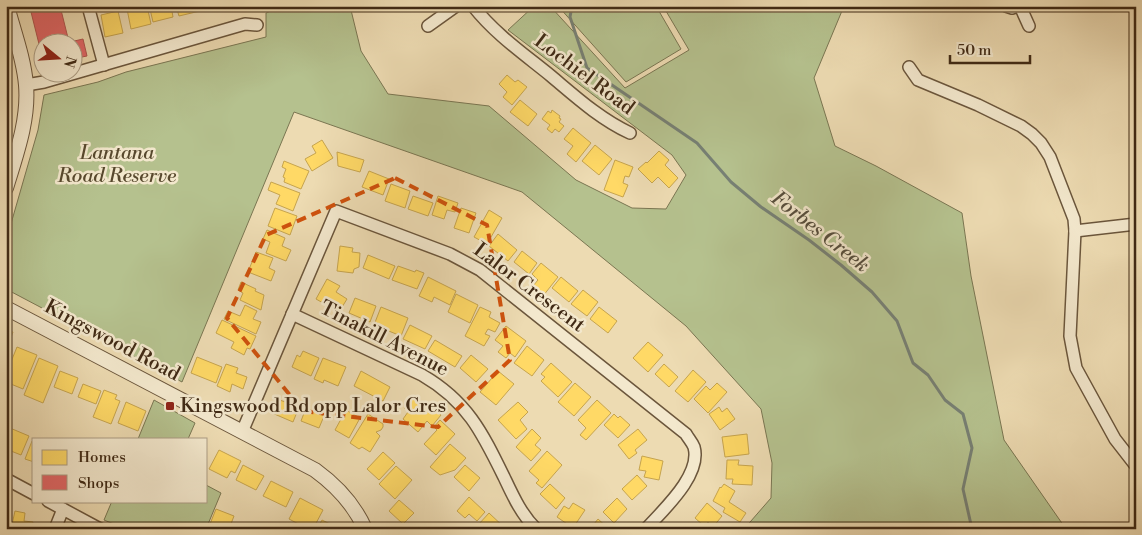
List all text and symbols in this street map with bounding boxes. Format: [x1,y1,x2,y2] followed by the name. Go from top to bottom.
[529,29,640,121] street label: Lochiel Road
[32,32,82,82] north arrow
[950,32,1030,64] scale bar
[957,41,991,60] text: 50 m
[59,54,80,70] text: N
[57,141,177,189] park label: Lantana Road Reserve
[766,185,874,279] water label: Forbes Creek
[468,238,590,338] street label: Lalor Crescent
[40,295,185,388] street label: Kingswood Road
[315,296,453,382] street label: Tinakill Avenue
[180,394,446,419] place label: Kingswood Rd opp Lalor Cres
[164,400,176,412] marker: Kingswood Rd opp Lalor Cres
[32,438,208,502] legend
[78,448,126,467] text: Homes
[78,474,119,493] text: Shops

